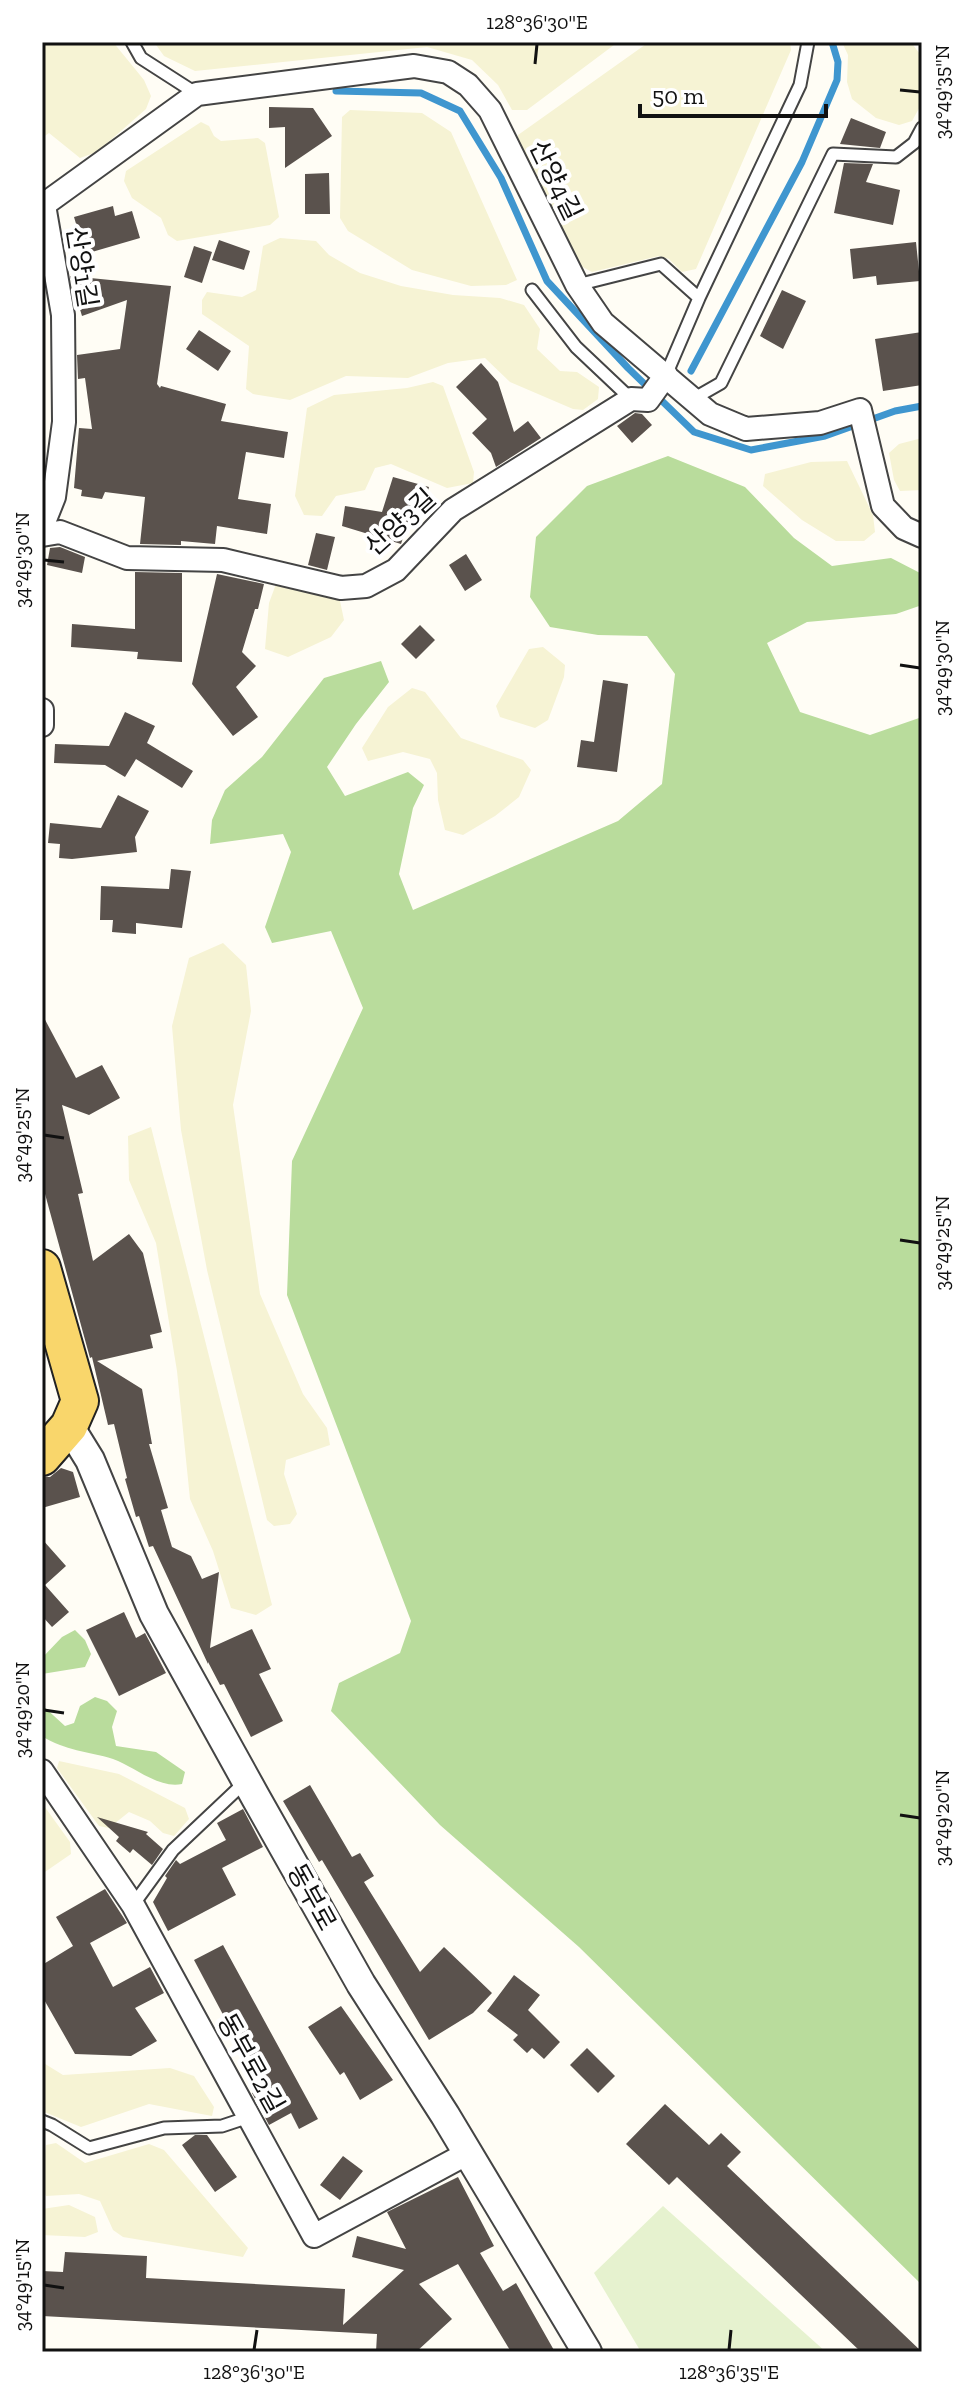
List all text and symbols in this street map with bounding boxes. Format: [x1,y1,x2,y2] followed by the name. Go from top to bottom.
[486,10,588,34] text: 128°36'30"E
[930,44,954,139] text: 34°49'35"N
[640,68,826,118] scale bar
[652,81,705,110] text: 50 m
[523,134,589,226] street label: 산양4길
[60,224,104,310] street label: 산양1길
[358,482,442,562] street label: 산양3길
[10,512,34,608] text: 34°49'30"N
[930,620,954,716] text: 34°49'30"N
[10,1087,34,1183] text: 34°49'25"N
[930,1195,954,1291] text: 34°49'25"N
[10,1662,34,1758] text: 34°49'20"N
[930,1770,954,1866] text: 34°49'20"N
[281,1858,343,1936] street label: 동부로
[211,2008,291,2118] street label: 동부로2길
[10,2238,34,2331] text: 34°49'15"N
[203,2360,305,2384] text: 128°36'30"E
[679,2360,779,2384] text: 128°36'35"E

